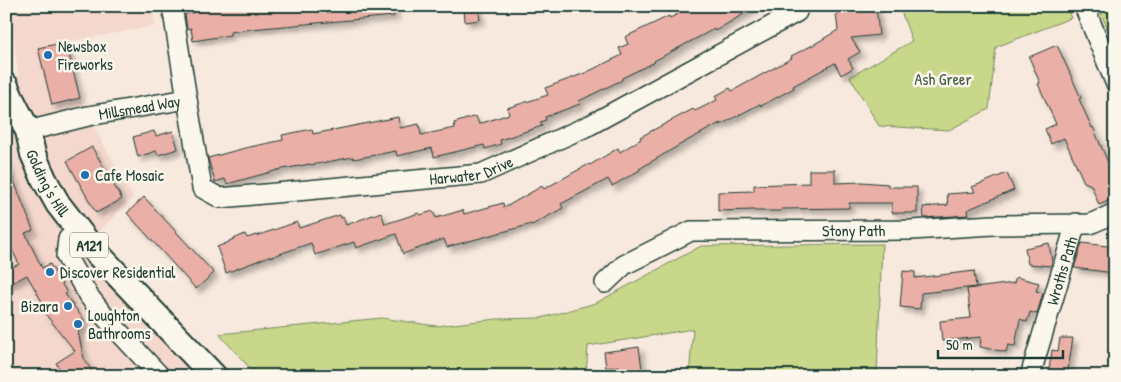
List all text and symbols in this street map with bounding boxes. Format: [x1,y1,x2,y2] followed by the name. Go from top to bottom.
[57,35,113,75] place label: Newsbox Fireworks
[42,49,54,61] marker: Newsbox Fireworks
[914,68,972,90] park label: Ash Greer
[97,89,182,125] street label: Millsmead Way
[21,148,75,221] street label: Golding's Hill
[428,150,517,190] street label: Harwater Drive
[95,164,165,186] place label: Cafe Mosaic
[79,169,91,181] marker: Cafe Mosaic
[822,219,886,241] street label: Stony Path
[70,232,108,258] road number: A121
[1041,233,1082,308] street label: Wroths Path
[60,261,176,283] place label: Discover Residential
[44,266,56,278] marker: Discover Residential
[21,295,58,317] place label: Bizara
[62,300,74,312] marker: Bizara
[88,304,151,344] place label: Loughton Bathrooms
[72,318,84,330] marker: Loughton Bathrooms
[938,327,1064,359] scale bar
[946,334,973,355] text: 50 m

